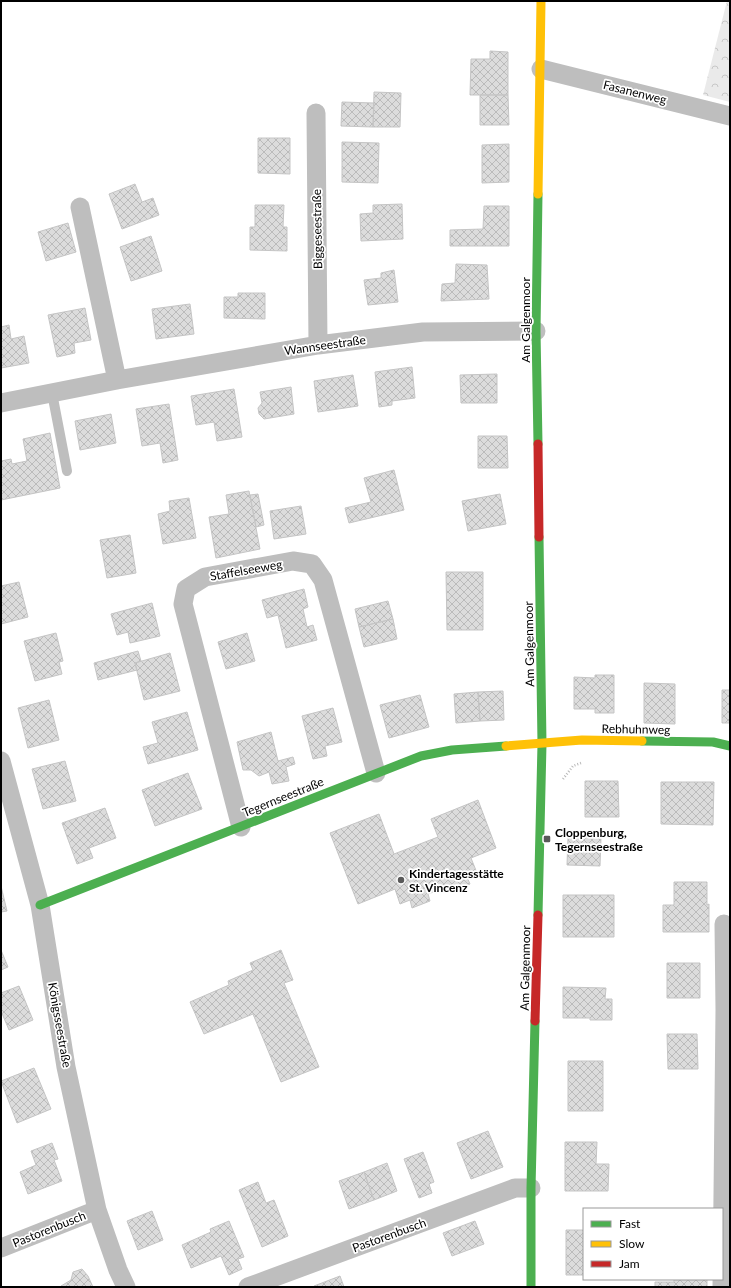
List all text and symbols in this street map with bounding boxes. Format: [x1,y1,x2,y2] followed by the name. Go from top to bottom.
[602,77,668,107] street label: Fasanenweg
[309,189,325,269] street label: Biggeseestraße
[518,277,533,363] street label: Am Galgenmoor
[283,332,367,358] street label: Wannseestraße
[209,556,283,584] street label: Staffelseeweg
[521,600,537,687] street label: Am Galgenmoor
[601,721,671,737] street label: Rebhuhnweg
[240,774,326,820] street label: Tegernseestraße
[555,825,644,854] place label: Cloppenburg, Tegernseestraße
[542,834,552,844] marker: Cloppenburg, Tegernseestraße
[409,866,504,895] place label: Kindertagesstätte St. Vincenz
[396,875,406,885] marker: Kindertagesstätte St. Vincenz
[517,924,533,1011] street label: Am Galgenmoor
[45,981,75,1069] street label: Königsseestraße
[10,1208,88,1250] street label: Pastorenbusch
[583,1208,723,1280] legend
[350,1215,428,1255] street label: Pastorenbusch
[619,1216,641,1231] text: Fast
[619,1236,645,1251] text: Slow
[619,1256,640,1271] text: Jam

